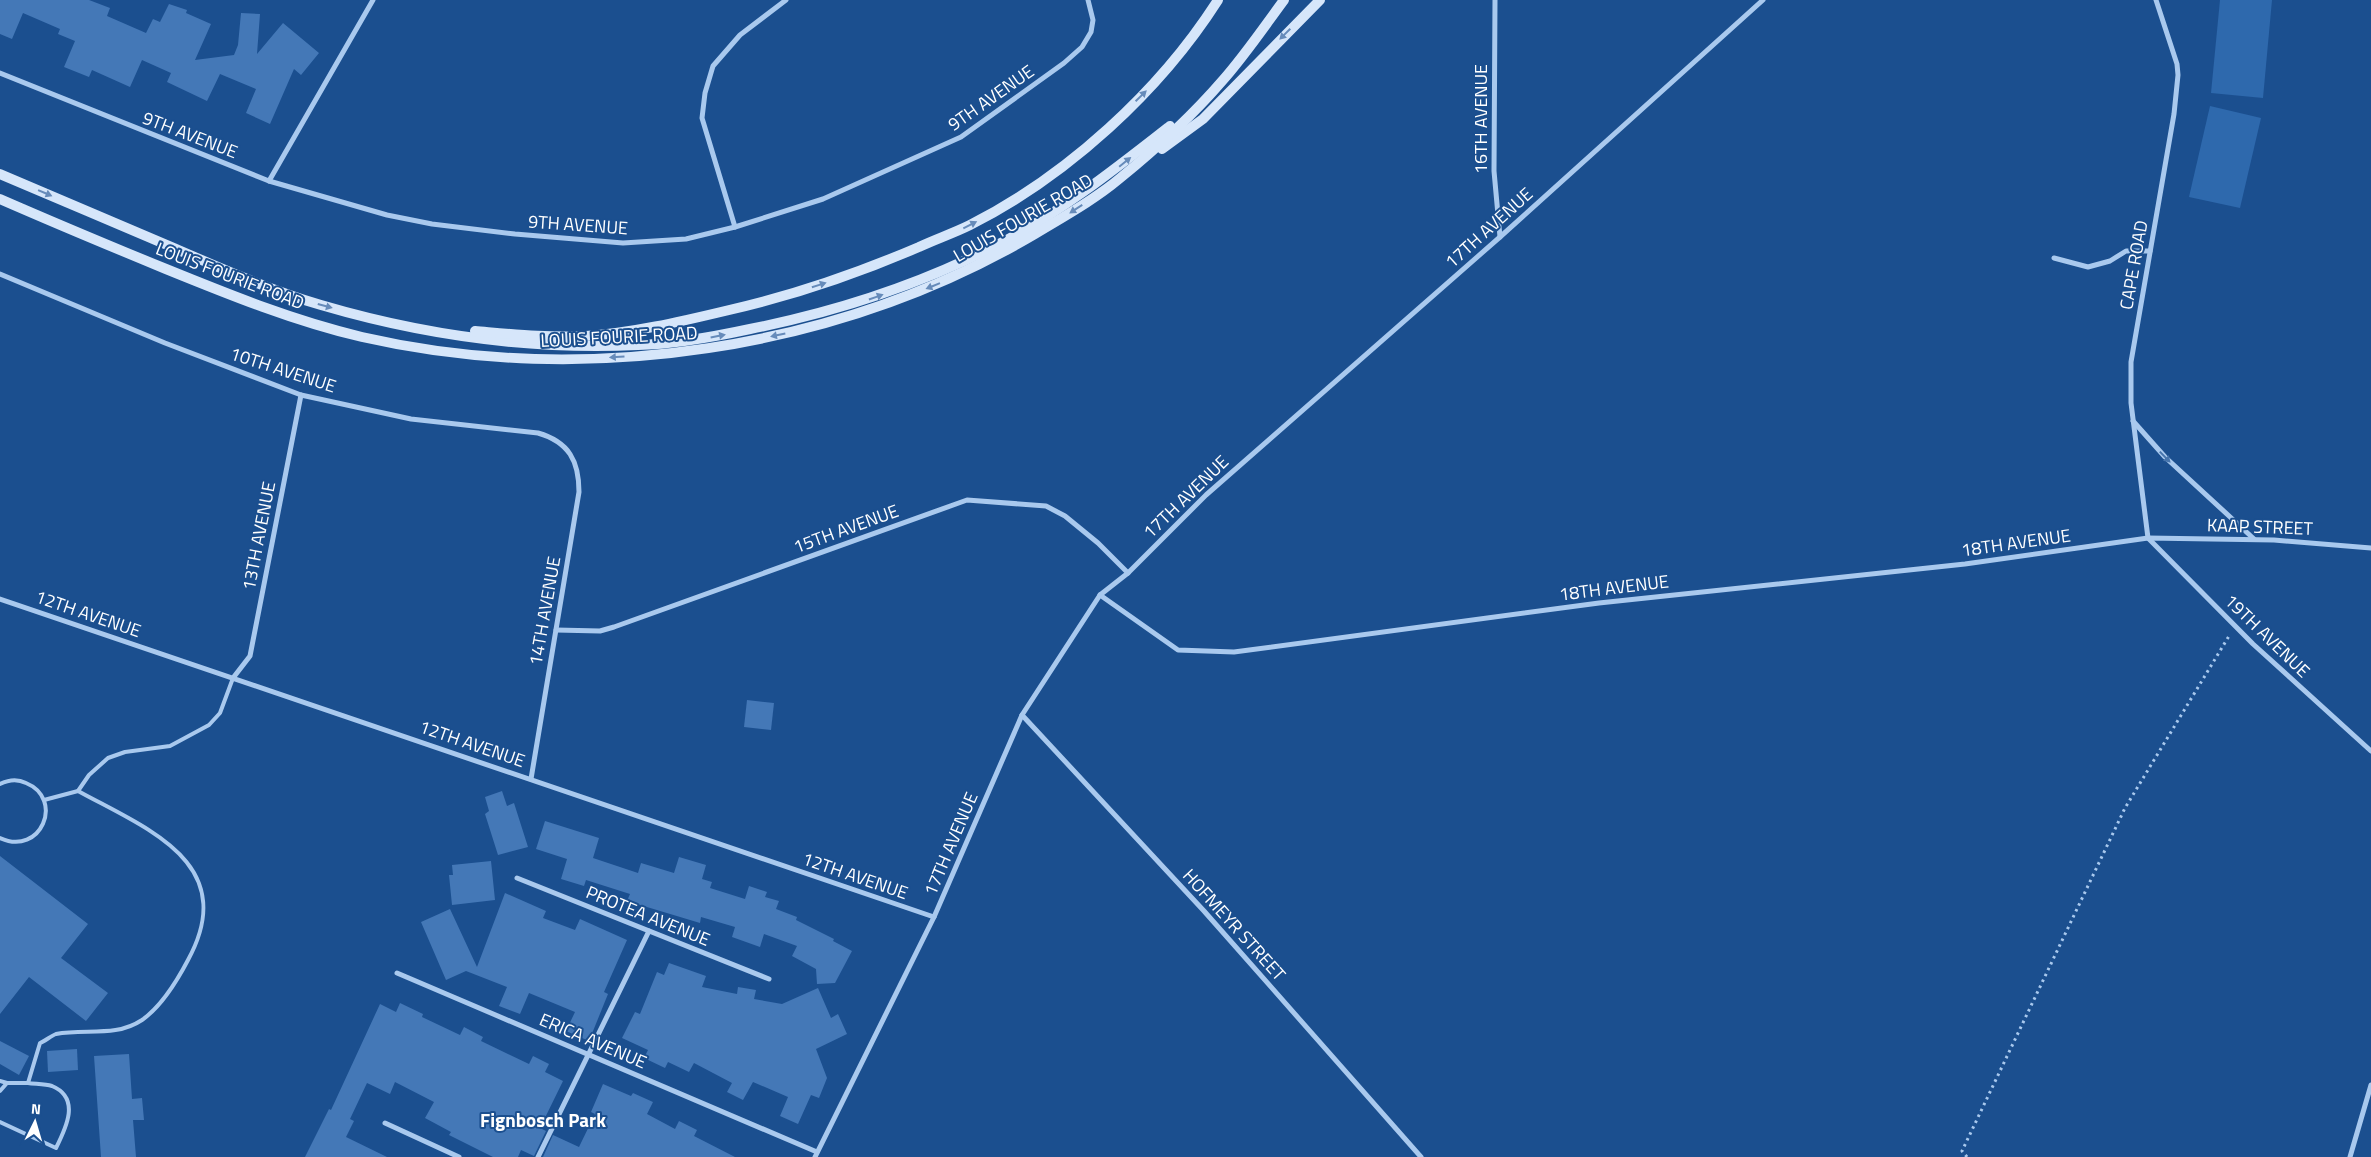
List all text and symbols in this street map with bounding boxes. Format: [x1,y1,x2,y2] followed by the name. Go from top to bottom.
[1280,28,1292,40] one-way arrow
[942,58,1039,137] street label: 9TH AVENUE
[1467,64,1494,174] street label: 16TH AVENUE
[1134,90,1146,102] one-way arrow
[139,104,242,165] street label: 9TH AVENUE
[1118,156,1131,167] one-way arrow
[948,167,1098,269] street label: LOUIS FOURIE ROAD
[1439,181,1539,274] street label: 17TH AVENUE
[38,190,52,198] one-way arrow
[1069,204,1082,213] one-way arrow
[527,208,629,241] street label: 9TH AVENUE
[2112,218,2155,312] street label: CAPE ROAD
[962,221,977,229] one-way arrow
[152,235,308,316] street label: LOUIS FOURIE ROAD
[811,280,826,288] one-way arrow
[926,282,940,290] one-way arrow
[869,293,884,301] one-way arrow
[318,302,333,310] one-way arrow
[540,319,698,354] street label: LOUIS FOURIE ROAD
[710,331,726,339] one-way arrow
[770,331,786,339] one-way arrow
[227,340,340,399] street label: 10TH AVENUE
[609,353,625,361] one-way arrow
[1137,449,1235,545] street label: 17TH AVENUE
[2159,451,2171,463] one-way arrow
[235,479,282,593] street label: 13TH AVENUE
[789,497,902,560] street label: 15TH AVENUE
[2207,511,2314,542] street label: KAAP STREET
[1960,521,2072,564] street label: 18TH AVENUE
[522,554,567,667] street label: 14TH AVENUE
[1558,567,1670,608] street label: 18TH AVENUE
[32,583,145,644] street label: 12TH AVENUE
[2218,588,2316,684] street label: 19TH AVENUE
[416,713,529,774] street label: 12TH AVENUE
[917,788,984,900] street label: 17TH AVENUE
[799,845,912,906] street label: 12TH AVENUE
[1176,862,1293,987] street label: HOFMEYR STREET
[582,878,714,953] street label: PROTEA AVENUE
[535,1006,651,1075] street label: ERICA AVENUE
[10,1097,60,1147] north arrow
[30,1098,42,1119] text: N
[480,1105,606,1134] district label: Fignbosch Park

